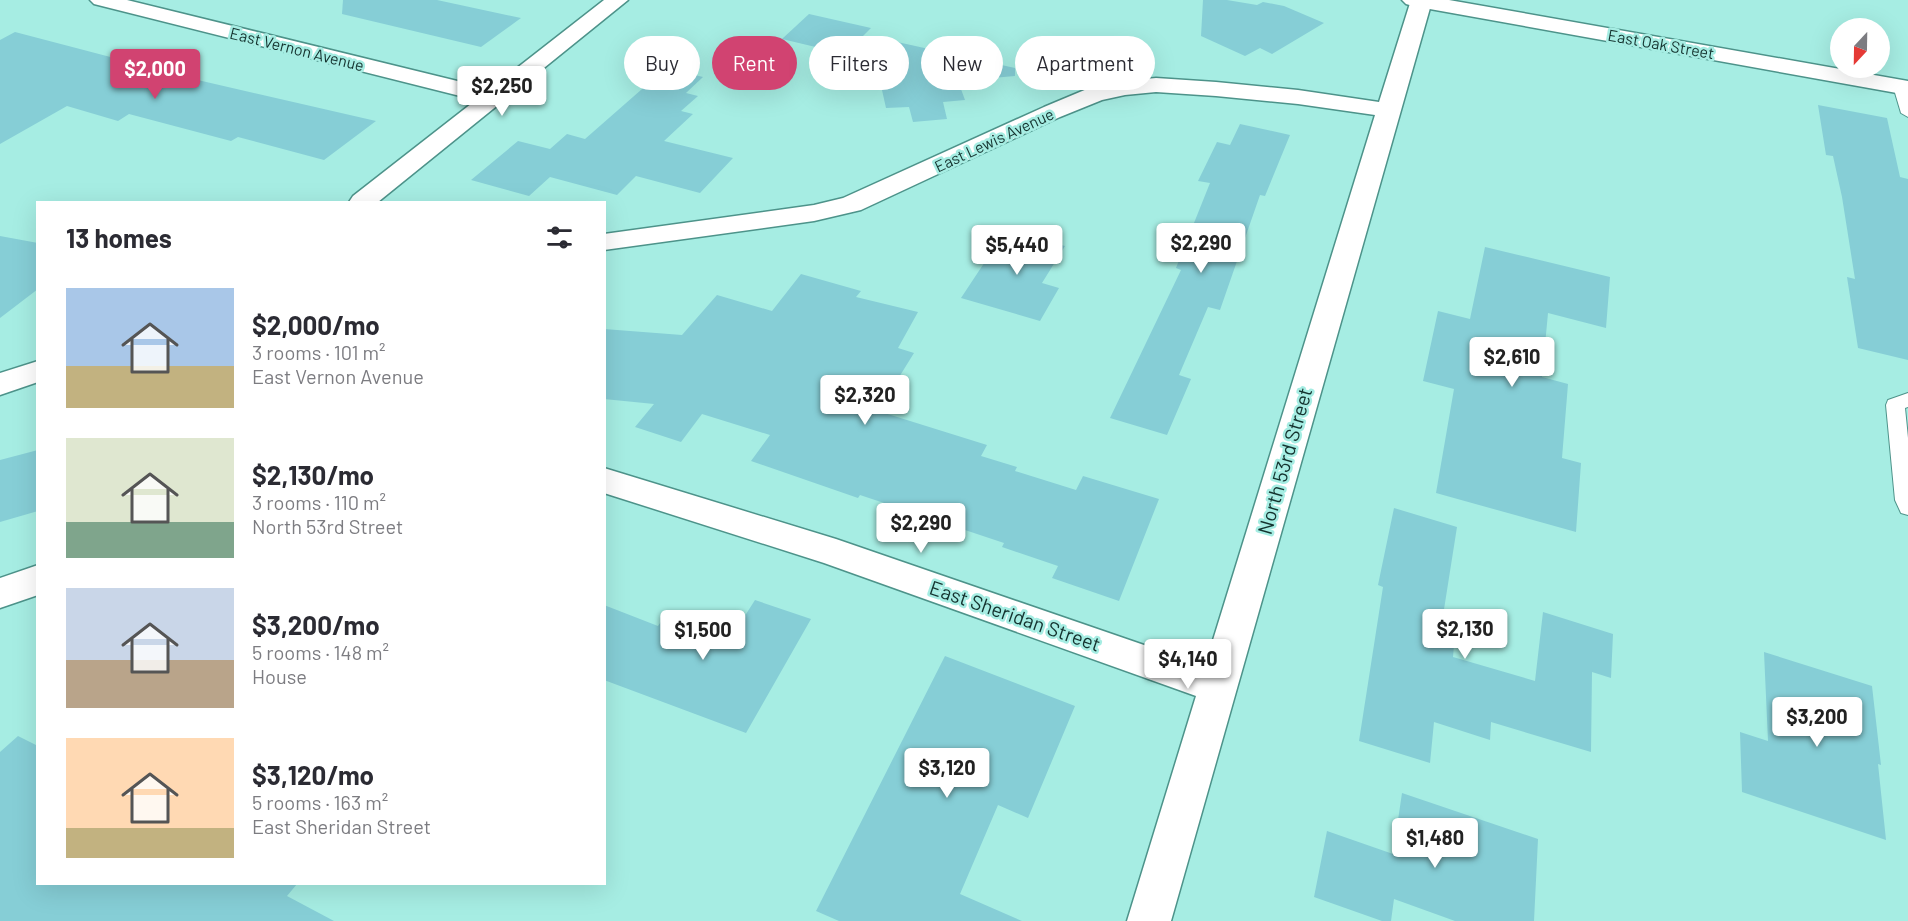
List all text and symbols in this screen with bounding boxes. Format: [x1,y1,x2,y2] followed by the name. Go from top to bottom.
[1830,18,1890,78] north arrow
[1830,18,1890,78] map controls
[228,23,366,74] street label: East Vernon Avenue
[1607,25,1716,62] street label: East Oak Street
[624,36,700,90] chip: Buy
[712,36,797,90] chip: Rent
[809,36,909,90] chip: Filters
[921,36,1003,90] chip: New
[1015,36,1155,90] chip: Apartment
[106,49,204,100] pin: $2,000
[124,56,186,80] text: $2,000
[453,66,551,117] pin: $2,250
[471,73,533,97] text: $2,250
[931,104,1056,175] street label: East Lewis Avenue
[543,221,576,254] icon: filters
[66,222,172,253] text: 13 homes
[1152,223,1250,274] pin: $2,290
[968,225,1066,276] pin: $5,440
[1170,230,1232,254] text: $2,290
[985,232,1049,256] text: $5,440
[252,309,380,340] text: $2,000/mo
[114,312,186,384] icon: home
[1463,337,1561,388] pin: $2,610
[252,340,385,364] text: 3 rooms · 101 m²
[1483,344,1541,368] text: $2,610
[252,364,424,388] text: East Vernon Avenue
[816,375,914,426] pin: $2,320
[834,382,896,406] text: $2,320
[1252,385,1316,537] street label: North 53rd Street
[252,459,374,490] text: $2,130/mo
[114,462,186,534] icon: home
[252,490,386,514] text: 3 rooms · 110 m²
[872,503,970,554] pin: $2,290
[890,510,952,534] text: $2,290
[252,514,403,538] text: North 53rd Street
[927,575,1104,656] street label: East Sheridan Street
[252,609,380,640] text: $3,200/mo
[1416,609,1514,660] pin: $2,130
[654,610,752,661] pin: $1,500
[114,612,186,684] icon: home
[1436,616,1494,640] text: $2,130
[674,617,732,641] text: $1,500
[1139,639,1237,690] pin: $4,140
[252,640,389,664] text: 5 rooms · 148 m²
[1158,646,1218,670] text: $4,140
[252,664,307,688] text: House
[1768,697,1866,748] pin: $3,200
[1786,704,1848,728] text: $3,200
[898,748,996,799] pin: $3,120
[918,755,976,779] text: $3,120
[252,759,374,790] text: $3,120/mo
[114,762,186,834] icon: home
[252,790,388,814] text: 5 rooms · 163 m²
[252,814,431,838] text: East Sheridan Street
[1386,818,1484,869] pin: $1,480
[1406,825,1464,849] text: $1,480

